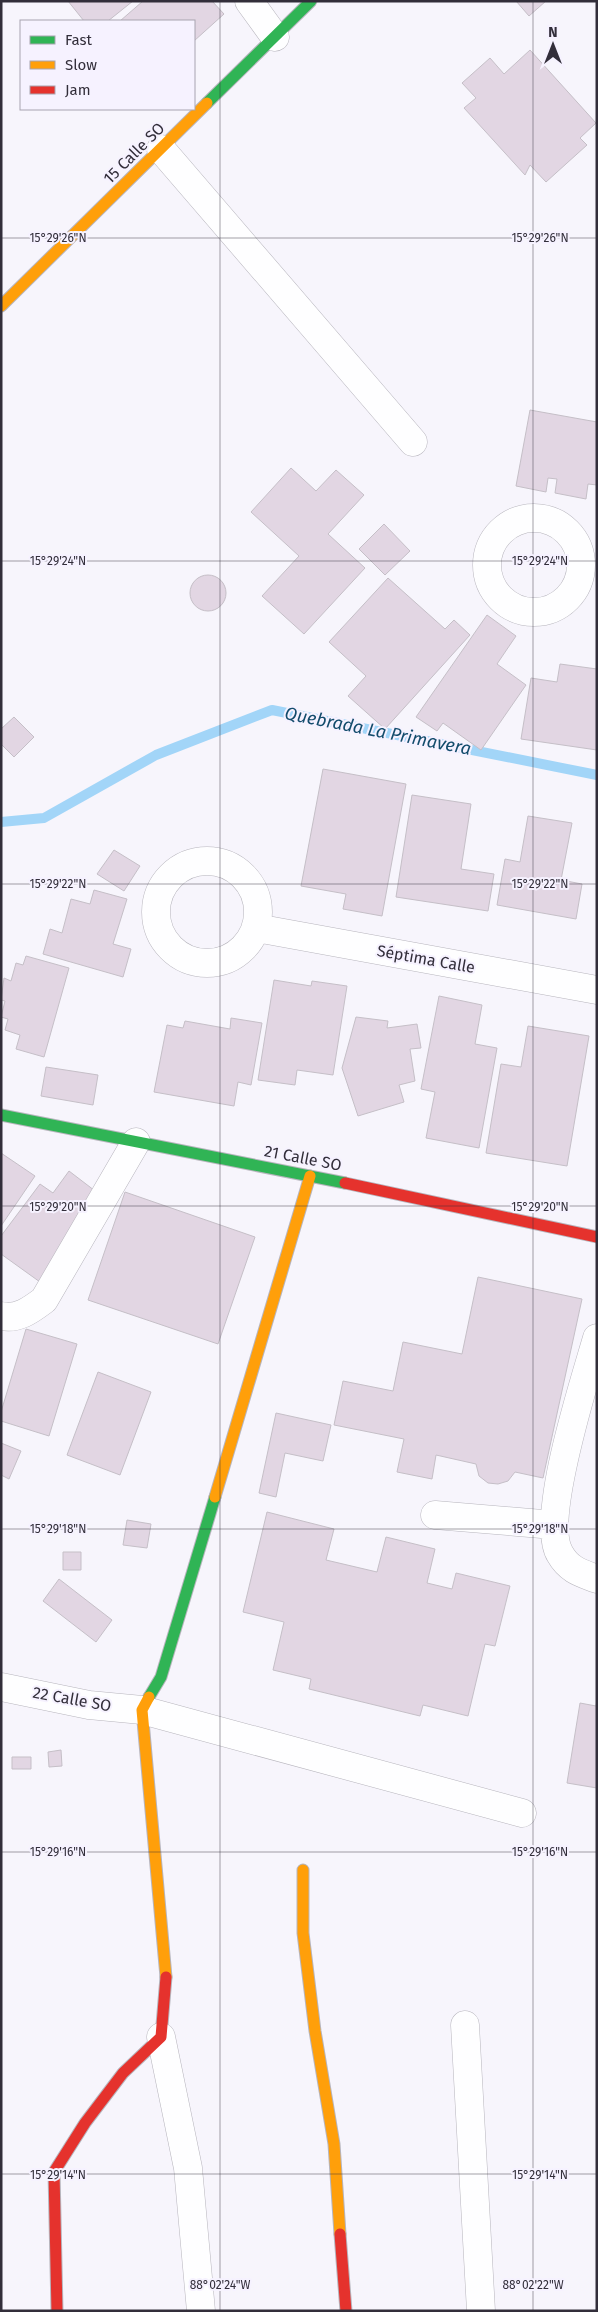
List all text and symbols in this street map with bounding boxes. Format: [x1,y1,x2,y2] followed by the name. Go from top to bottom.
[20,20,195,110] legend
[528,20,578,70] north arrow
[548,24,558,41] text: N
[65,31,92,49] text: Fast
[65,56,97,74] text: Slow
[65,81,91,99] text: Jam
[100,119,168,187] street label: 15 Calle SO
[29,231,87,245] text: 15°29'26"N
[511,231,569,245] text: 15°29'26"N
[30,554,86,568] text: 15°29'24"N
[512,554,568,568] text: 15°29'24"N
[283,702,473,760] water label: Quebrada La Primavera
[30,877,86,891] text: 15°29'22"N
[512,877,568,891] text: 15°29'22"N
[375,941,477,977] street label: Séptima Calle
[263,1141,343,1175] street label: 21 Calle SO
[29,1200,87,1214] text: 15°29'20"N
[511,1200,569,1214] text: 15°29'20"N
[30,1522,86,1536] text: 15°29'18"N
[512,1522,568,1536] text: 15°29'18"N
[31,1683,113,1715] street label: 22 Calle SO
[30,1845,86,1859] text: 15°29'16"N
[512,1845,568,1859] text: 15°29'16"N
[30,2168,86,2182] text: 15°29'14"N
[512,2168,568,2182] text: 15°29'14"N
[190,2278,250,2292] text: 88°02'24"W
[502,2278,564,2292] text: 88°02'22"W

